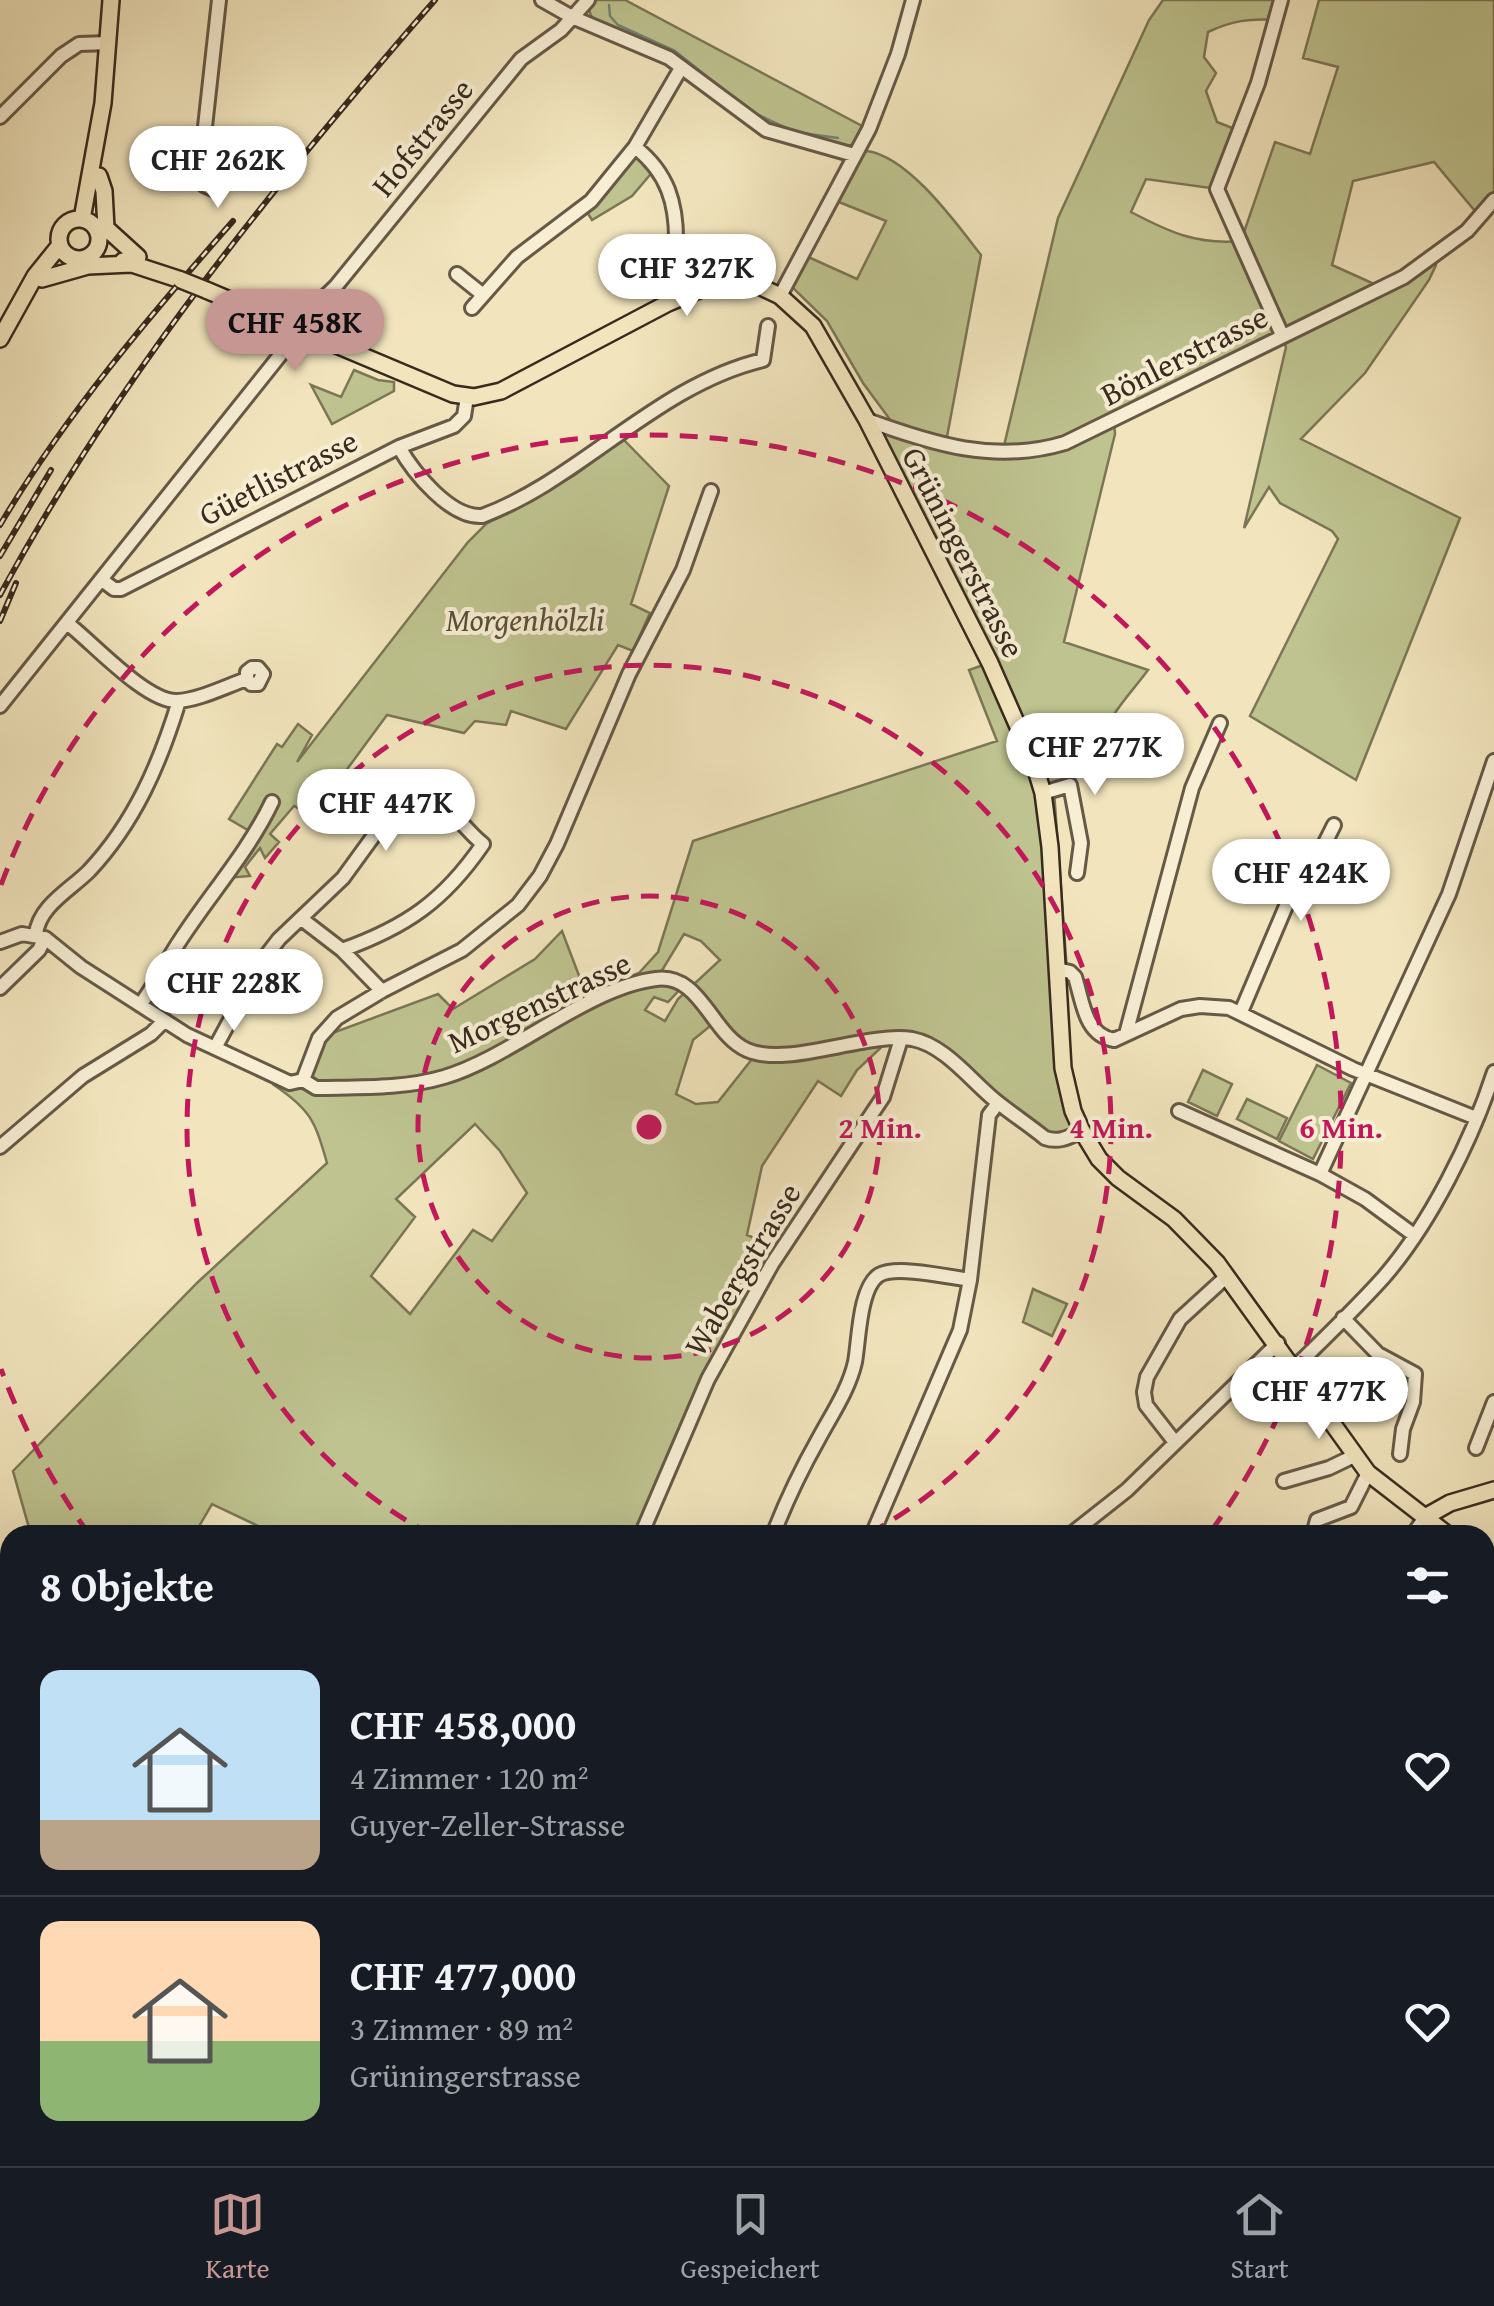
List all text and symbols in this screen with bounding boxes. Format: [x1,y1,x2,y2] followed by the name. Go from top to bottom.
[360,68,484,206] street label: Hofstrasse
[115,126,321,211] pin: CHF 262K
[151,135,285,182] text: CHF 262K
[584,234,790,319] pin: CHF 327K
[620,243,754,290] text: CHF 327K
[192,289,398,374] pin: CHF 458K
[1092,293,1276,417] street label: Bönlerstrasse
[228,298,362,345] text: CHF 458K
[190,417,366,537] street label: Güetlistrasse
[891,438,1037,666] street label: Grüningerstrasse
[446,596,604,643] park label: Morgenhölzli
[992,713,1198,798] pin: CHF 277K
[1028,722,1162,769] text: CHF 277K
[283,769,489,854] pin: CHF 447K
[319,778,453,825] text: CHF 447K
[1198,839,1404,924] pin: CHF 424K
[1234,848,1368,895] text: CHF 424K
[440,939,638,1065] street label: Morgenstrasse
[131,949,337,1034] pin: CHF 228K
[167,958,301,1005] text: CHF 228K
[838,1105,922,1149] text: 2 Min.
[1069,1105,1153,1149] text: 4 Min.
[1299,1105,1383,1149] text: 6 Min.
[631,1109,667,1145] centre of rings
[672,1174,812,1364] street label: Wabergstrasse
[1216,1357,1422,1442] pin: CHF 477K
[1252,1366,1386,1413] text: CHF 477K
[40,1555,214,1616] text: 8 Objekte
[1400,1558,1455,1613] icon: filters
[350,1693,576,1754] text: CHF 458,000
[120,1710,240,1830] icon: home
[1400,1743,1455,1798] icon: heart
[350,1754,588,1801] text: 4 Zimmer · 120 m²
[350,1801,625,1848] text: Guyer-Zeller-Strasse
[350,1944,576,2005] text: CHF 477,000
[120,1961,240,2081] icon: home
[1400,1994,1455,2049] icon: heart
[350,2005,573,2052] text: 3 Zimmer · 89 m²
[350,2052,581,2099] text: Grüningerstrasse
[205,2187,270,2288] tab: Karte
[681,2187,820,2288] tab: Gespeichert
[1230,2187,1289,2288] tab: Start

